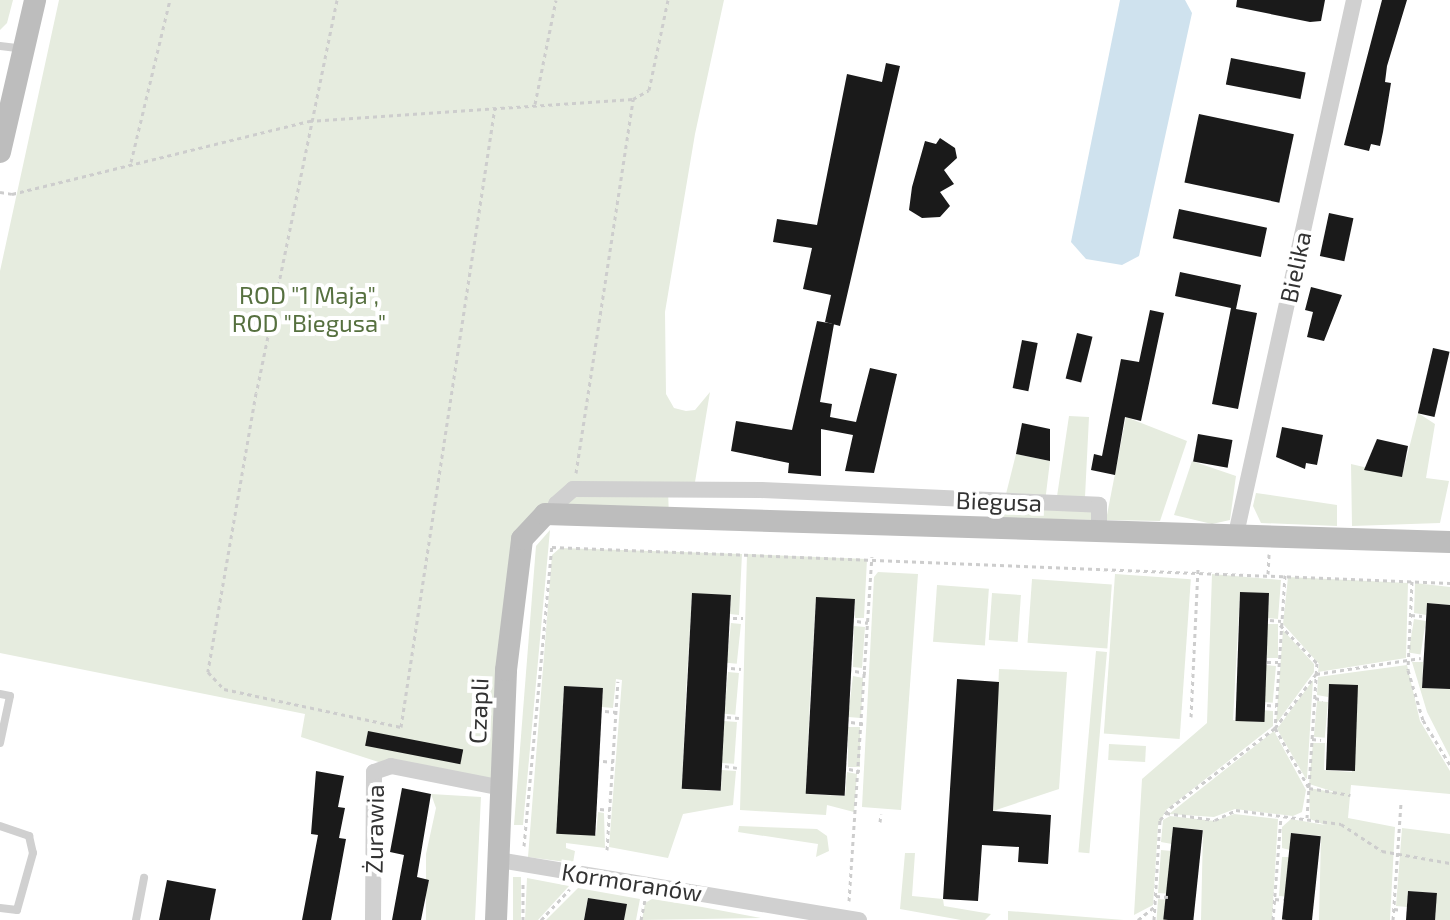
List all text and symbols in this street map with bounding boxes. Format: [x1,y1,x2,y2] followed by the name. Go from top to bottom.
[1273,229,1317,305] street label: Bielika
[232,281,386,337] park label: ROD "1 Maja", ROD "Biegusa"
[955,485,1043,517] street label: Biegusa
[462,677,494,745] street label: Czapli
[359,784,389,874] street label: Żurawia
[560,857,704,907] street label: Kormoranów

